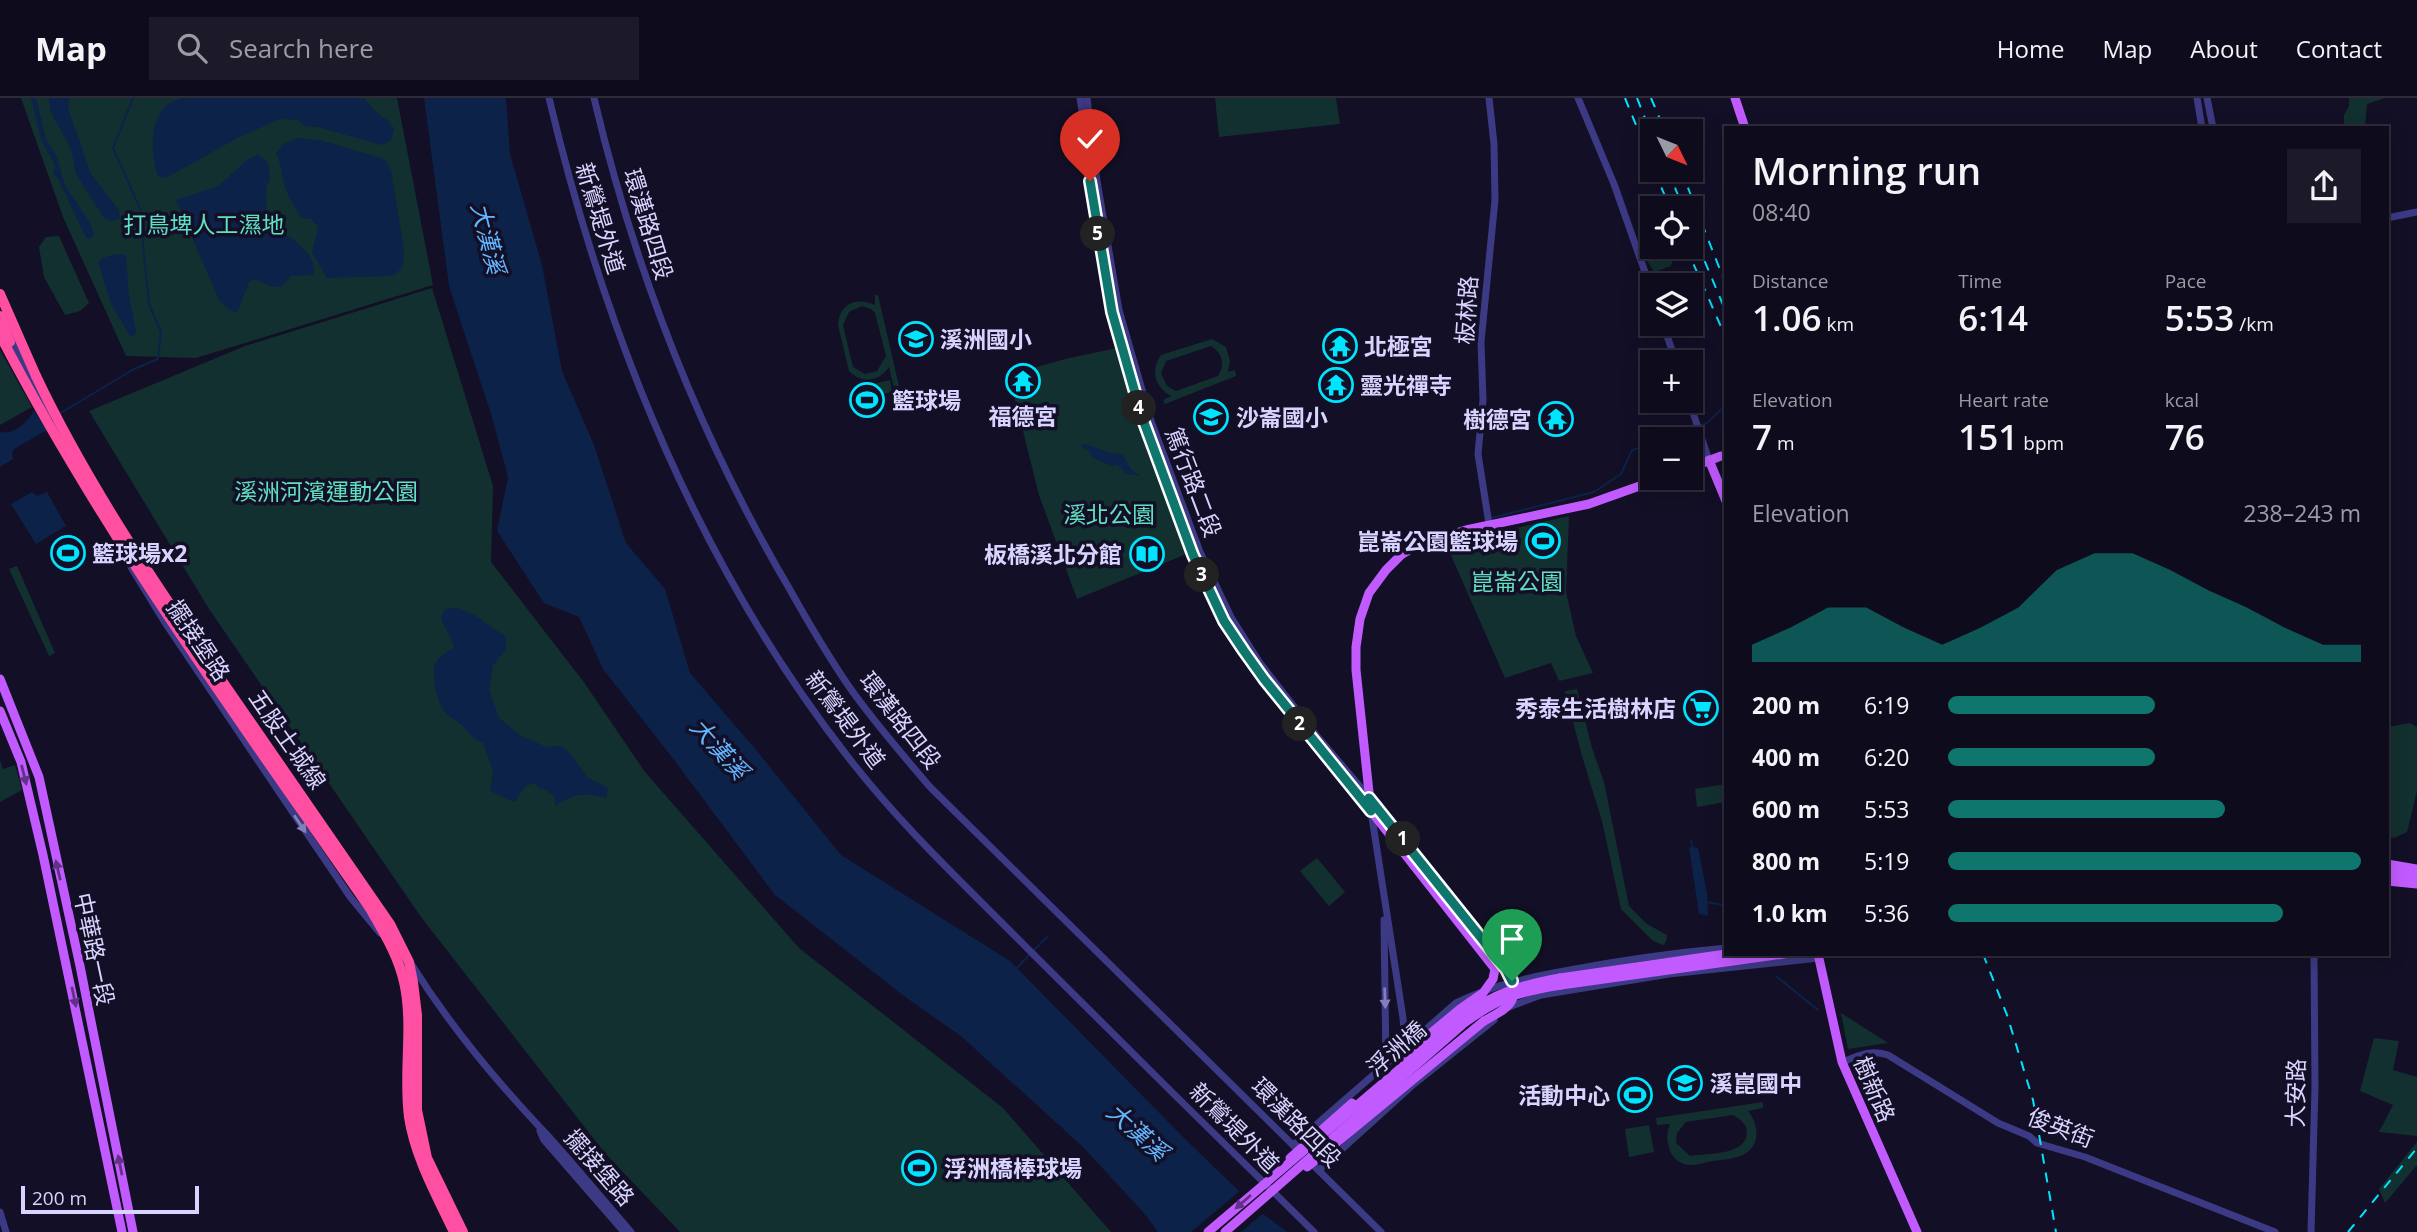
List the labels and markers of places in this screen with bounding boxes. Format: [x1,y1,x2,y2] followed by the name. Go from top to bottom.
[1060,109,1120,181] pin
[1080,216,1116,252] pin: 5
[897,320,935,358] school or university icon: 溪洲國小
[940,323,1032,355] place label: 溪洲國小
[1321,327,1359,365] temple icon: 北極宮
[1364,330,1433,362] place label: 北極宮
[1004,362,1042,400] temple icon: 福德宮
[1317,366,1355,404] temple icon: 靈光禪寺
[1360,369,1452,401] place label: 靈光禪寺
[848,381,886,419] sports icon: 籃球場
[892,384,961,416] place label: 籃球場
[1122,390,1156,426] pin: 4
[1192,398,1230,436] school or university icon: 沙崙國小
[989,400,1058,432] place label: 福德宮
[1537,400,1575,438] temple icon: 樹德宮
[1236,401,1328,433] place label: 沙崙國小
[1463,403,1532,435] place label: 樹德宮
[1524,522,1562,560] sports icon: 崑崙公園籃球場
[1357,525,1518,557] place label: 崑崙公園籃球場
[49,534,87,572] sports icon: 籃球場x2
[1128,535,1166,573] library icon: 板橋溪北分館
[92,537,187,569] place label: 籃球場x2
[984,538,1122,570] place label: 板橋溪北分館
[1184,558,1220,592] pin: 3
[1682,689,1720,727] supermarket icon: 秀泰生活樹林店
[1515,692,1676,724] place label: 秀泰生活樹林店
[1282,706,1318,742] pin: 2
[1386,822,1420,856] pin: 1
[1482,909,1542,981] pin
[1666,1064,1704,1102] school or university icon: 溪崑國中
[1710,1067,1802,1099] place label: 溪崑國中
[1616,1076,1654,1114] sports icon: 活動中心
[1518,1079,1610,1111] place label: 活動中心
[900,1149,938,1187] sports icon: 浮洲橋棒球場
[944,1152,1082,1184] place label: 浮洲橋棒球場

